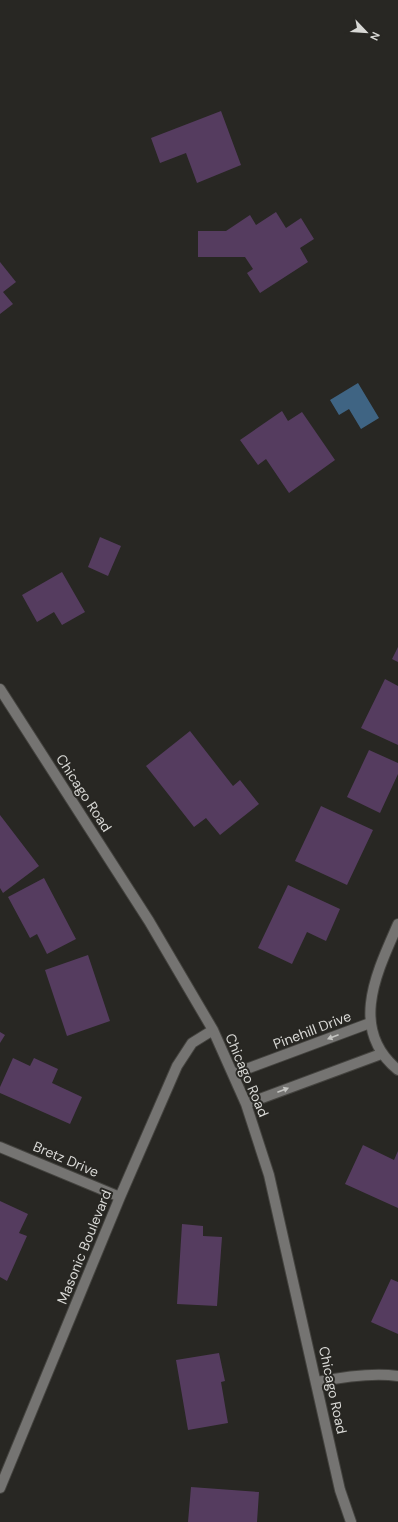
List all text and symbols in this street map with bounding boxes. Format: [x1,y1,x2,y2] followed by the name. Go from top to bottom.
[346,12,386,52] north arrow
[367,30,383,43] text: N
[52,751,116,835] street label: Chicago Road
[270,1007,354,1053] street label: Pinehill Drive
[221,1030,273,1120] street label: Chicago Road
[327,1035,339,1041] one-way arrow
[277,1087,289,1093] one-way arrow
[30,1137,102,1181] street label: Bretz Drive
[53,1187,115,1307] street label: Masonic Boulevard
[315,1344,351,1436] street label: Chicago Road

